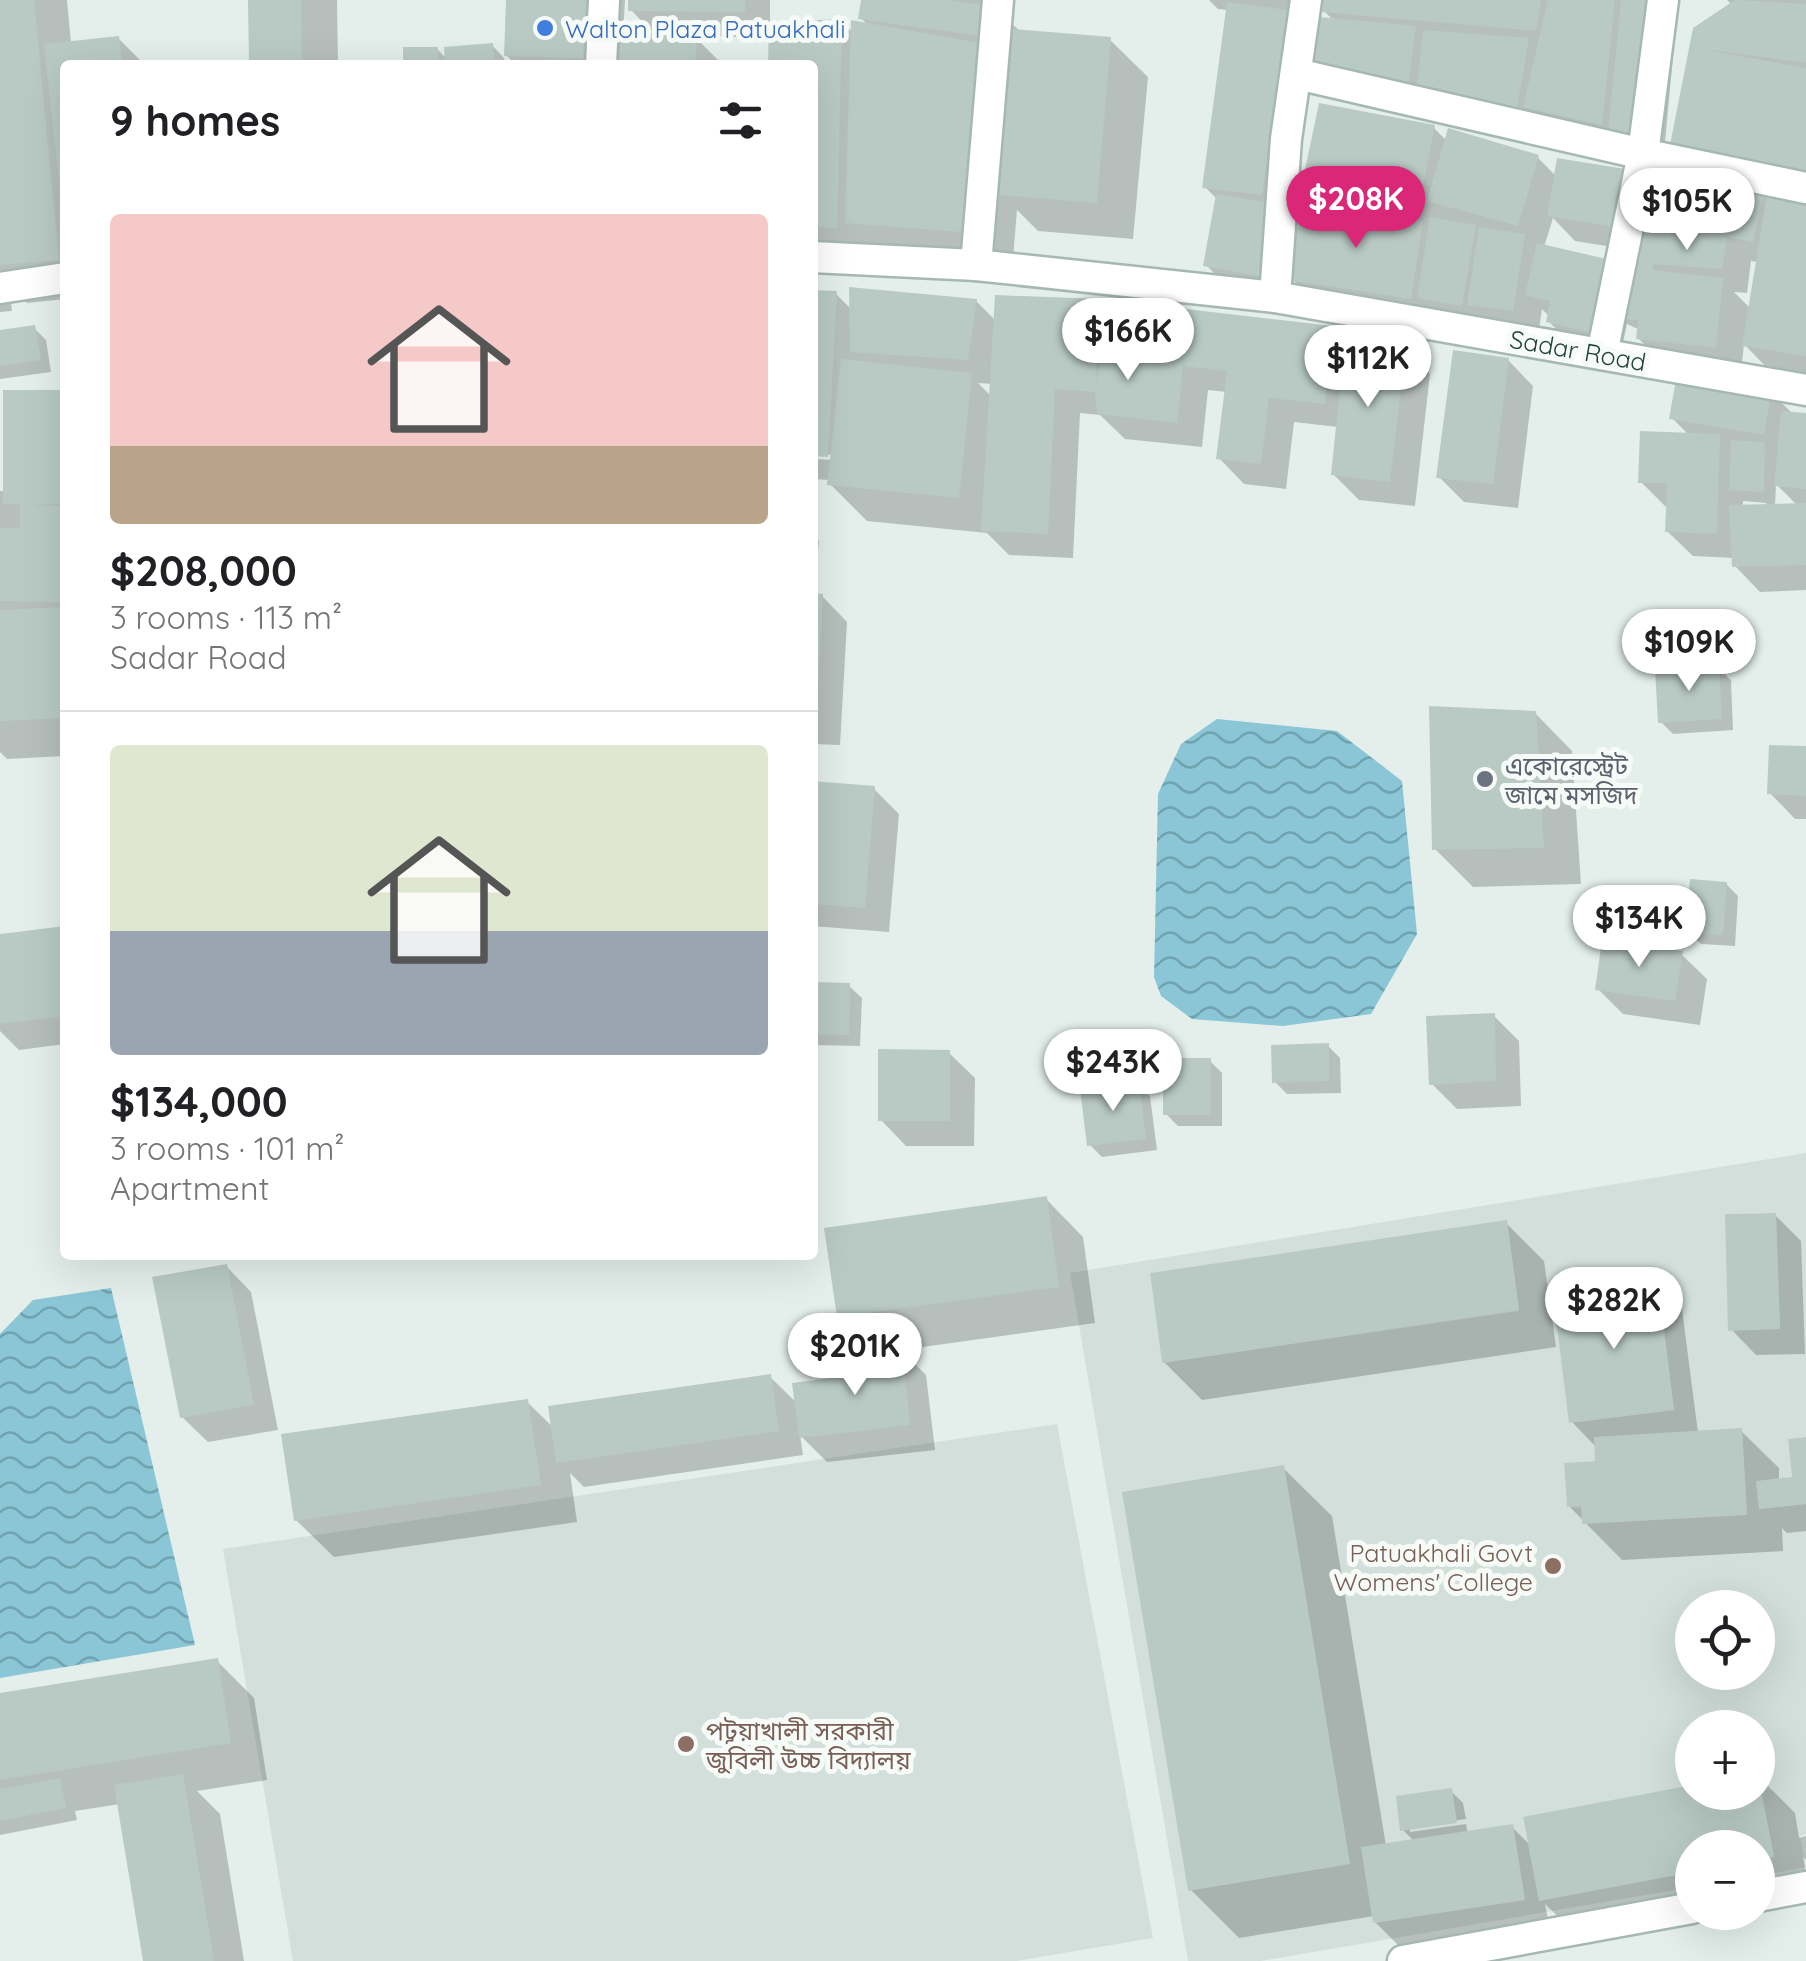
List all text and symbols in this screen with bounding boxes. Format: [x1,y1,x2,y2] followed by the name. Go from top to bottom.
[565,13,846,44] place label: Walton Plaza Patuakhali
[534,17,556,39] marker: Walton Plaza Patuakhali
[713,93,768,148] icon: filters
[110,94,280,147] text: 9 homes
[1286,166,1426,251] pin: $208K
[1617,168,1757,253] pin: $105K
[1308,178,1404,218] text: $208K
[1642,180,1732,220] text: $105K
[349,279,529,459] icon: home
[1058,298,1198,383] pin: $166K
[1084,310,1172,350] text: $166K
[1507,323,1649,377] street label: Sadar Road
[1298,325,1438,410] pin: $112K
[1326,337,1410,377] text: $112K
[110,544,297,597] text: $208,000
[110,597,342,637] text: 3 rooms · 113 m²
[1619,609,1759,694] pin: $109K
[1644,621,1734,661] text: $109K
[110,637,287,677] text: Sadar Road
[1504,750,1638,810] place label: একোরেস্ট্রেট জামে মসজিদ
[1474,768,1496,790] marker: একোরেস্ট্রেট জামে মসজিদ
[349,810,529,990] icon: home
[1569,885,1709,970] pin: $134K
[1595,897,1683,937] text: $134K
[1043,1029,1183,1114] pin: $243K
[1066,1041,1160,1081] text: $243K
[110,1075,288,1128] text: $134,000
[110,1128,344,1168] text: 3 rooms · 101 m²
[110,1168,269,1208] text: Apartment
[1544,1267,1684,1352] pin: $282K
[1567,1279,1661,1319] text: $282K
[785,1313,925,1398] pin: $201K
[810,1325,900,1365] text: $201K
[1333,1537,1533,1597] place label: Patuakhali Govt Womens' College
[1542,1555,1564,1577] marker: Patuakhali Govt Womens' College
[1675,1590,1775,1930] map controls
[1675,1590,1775,1690] button: locate
[1675,1710,1775,1810] button: +
[705,1715,911,1775] place label: পটুয়াখালী সরকারী জুবিলী উচ্চ বিদ্যালয়
[675,1733,697,1755] marker: পটুয়াখালী সরকারী জুবিলী উচ্চ বিদ্যালয়
[1675,1830,1775,1930] button: −

